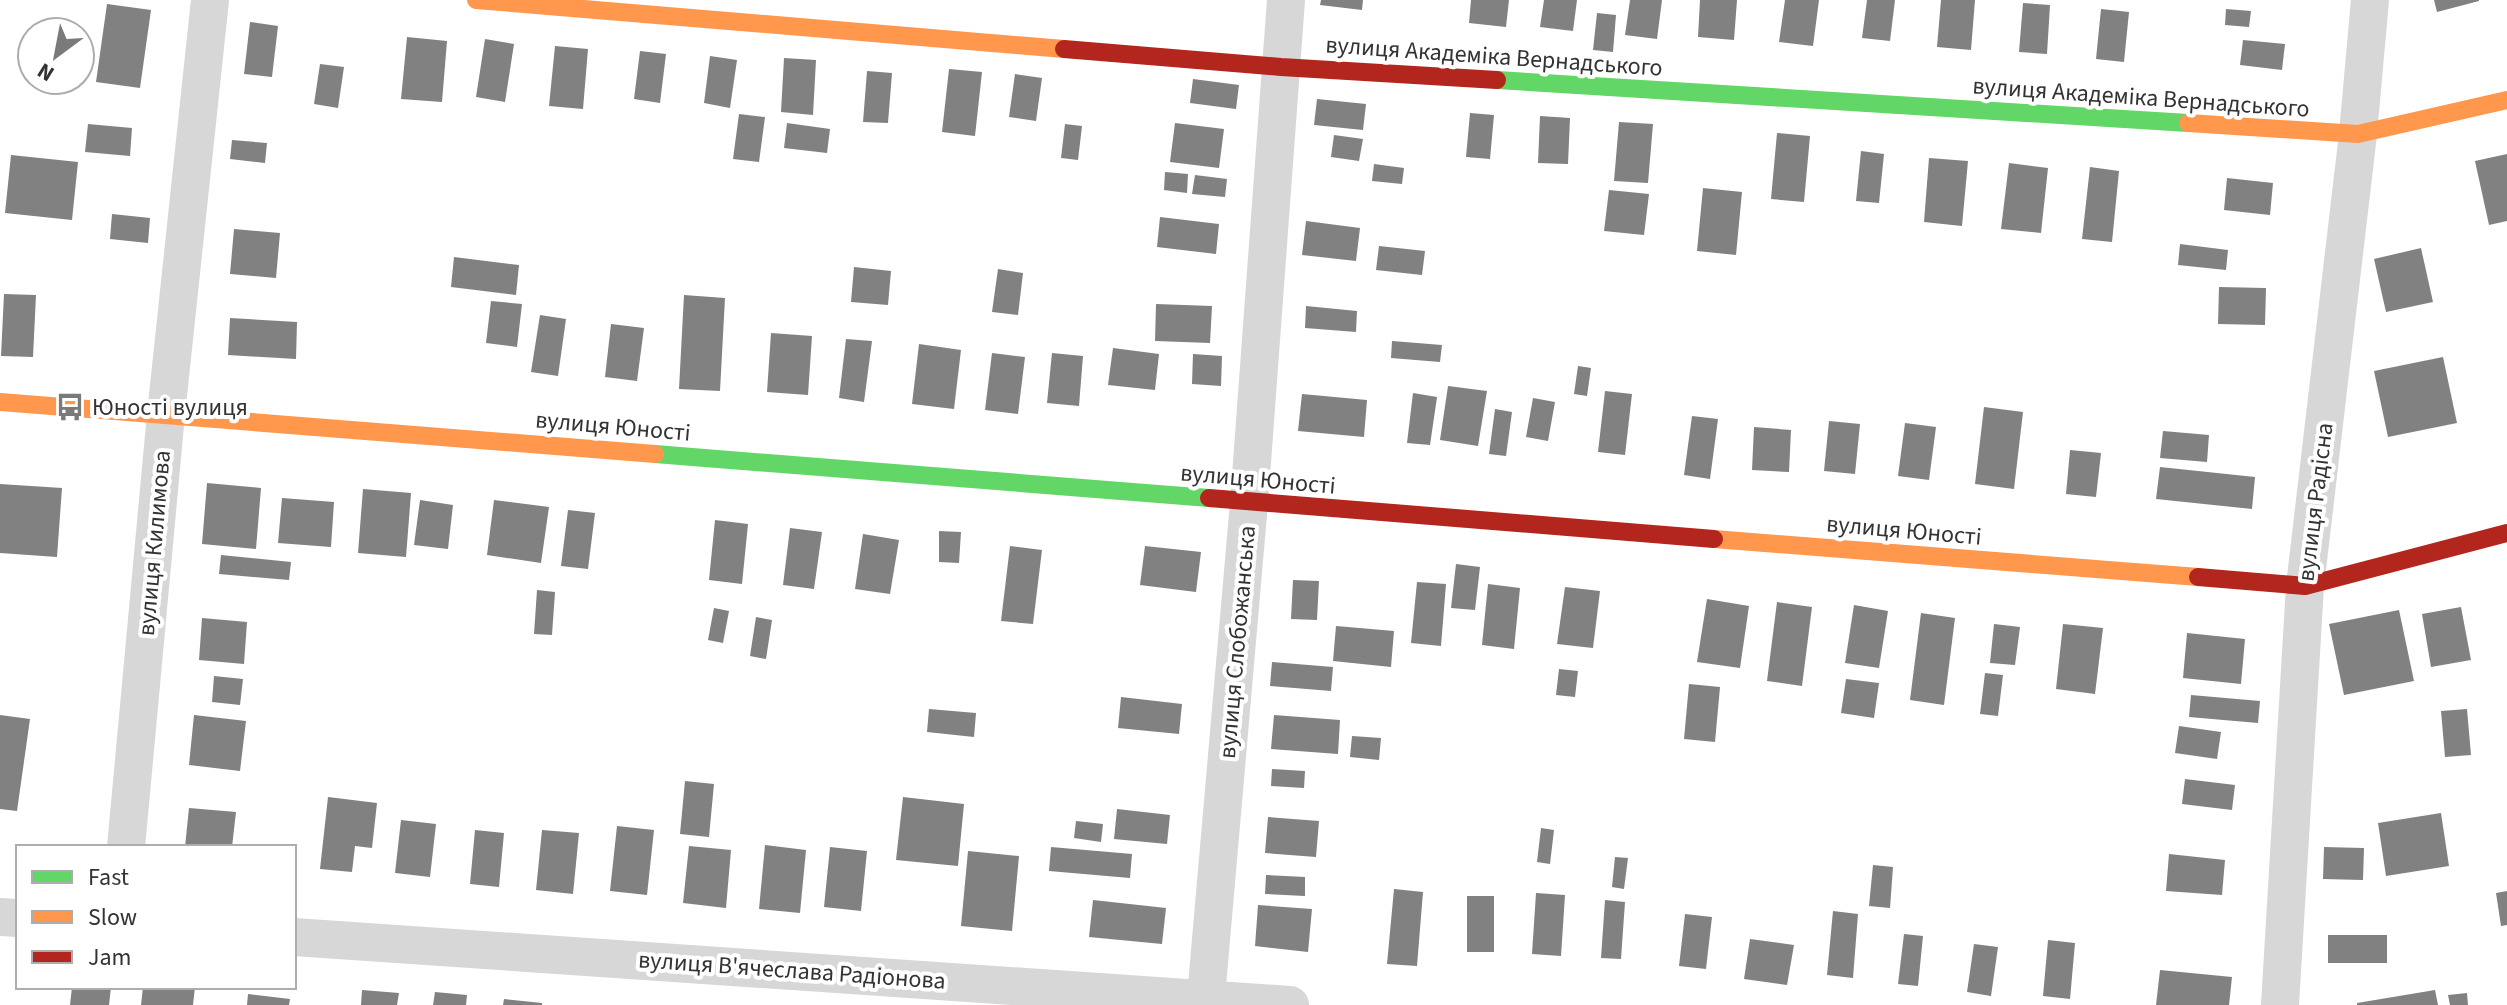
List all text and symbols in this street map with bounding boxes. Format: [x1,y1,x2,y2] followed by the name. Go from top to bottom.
[16,16,96,96] north arrow
[1324,27,1664,86] street label: вулиця Академіка Вернадського
[31,55,61,90] text: N
[1971,68,2311,127] street label: вулиця Академіка Вернадського
[92,390,248,425] place label: Юності вулиця
[55,392,85,422] bus stop icon: Юності вулиця
[534,402,692,451] street label: вулиця Юності
[2288,421,2343,584] street label: вулиця Радісна
[129,449,180,637] street label: вулиця Килимова
[1179,455,1337,504] street label: вулиця Юності
[1825,506,1983,555] street label: вулиця Юності
[1210,524,1265,760] street label: вулиця Слобожанська
[16,845,296,989] legend
[88,860,129,895] text: Fast
[88,900,137,935] text: Slow
[88,940,132,975] text: Jam
[637,942,947,999] street label: вулиця В'ячеслава Радіонова

